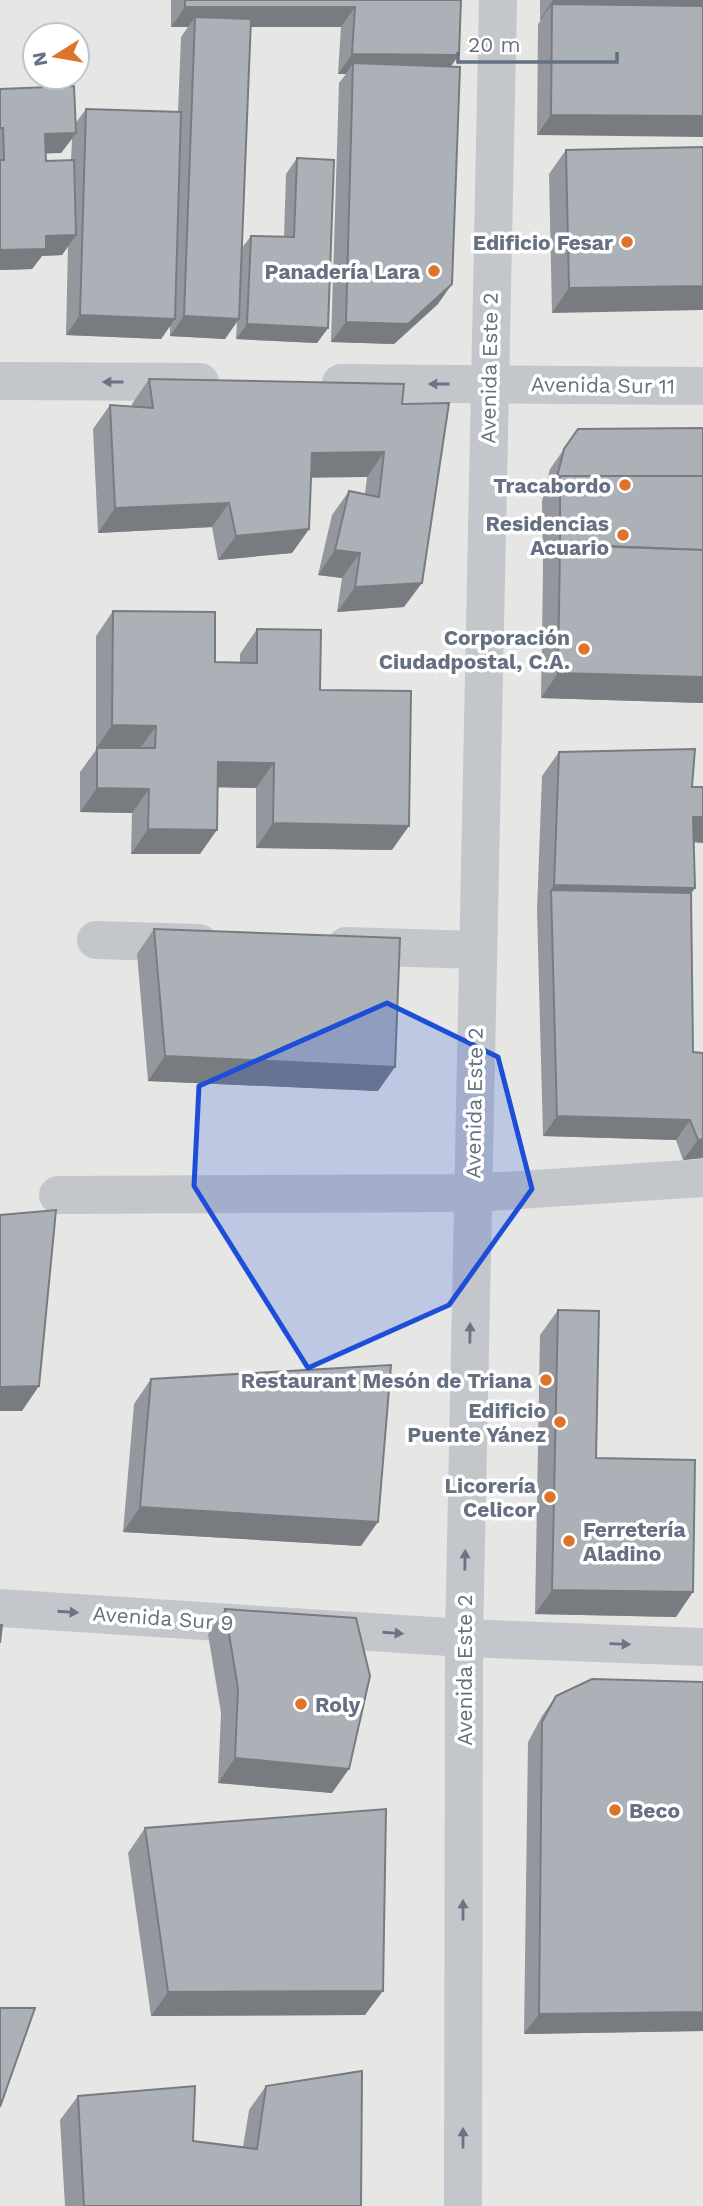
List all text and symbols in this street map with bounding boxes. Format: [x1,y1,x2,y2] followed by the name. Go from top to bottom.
[21,21,91,91] north arrow
[458,21,617,65] scale bar
[468,32,520,57] text: 20 m
[27,50,52,68] text: N
[473,230,613,255] place label: Edificio Fesar
[619,234,635,250] marker: Edificio Fesar
[264,259,421,284] place label: Panadería Lara
[426,263,442,279] marker: Panadería Lara
[475,292,503,444] street label: Avenida Este 2
[531,371,675,399] street label: Avenida Sur 11
[102,376,124,388] one-way arrow
[428,378,450,390] one-way arrow
[493,473,611,498] place label: Tracabordo
[617,477,633,493] marker: Tracabordo
[485,511,609,560] place label: Residencias Acuario
[615,527,631,543] marker: Residencias Acuario
[379,625,570,674] place label: Corporación Ciudadpostal, C.A.
[576,641,592,657] marker: Corporación Ciudadpostal, C.A.
[460,1027,488,1179] street label: Avenida Este 2
[464,1322,476,1344] one-way arrow
[241,1368,533,1393] place label: Restaurant Mesón de Triana
[538,1372,554,1388] marker: Restaurant Mesón de Triana
[407,1398,546,1447] place label: Edificio Puente Yánez
[552,1414,568,1430] marker: Edificio Puente Yánez
[444,1473,537,1522] place label: Licorería Celicor
[542,1489,558,1505] marker: Licorería Celicor
[583,1517,686,1566] place label: Ferretería Aladino
[561,1533,577,1549] marker: Ferretería Aladino
[459,1549,471,1571] one-way arrow
[452,1594,477,1746] street label: Avenida Este 2
[92,1601,234,1635] street label: Avenida Sur 9
[57,1607,79,1618] one-way arrow
[382,1628,404,1639] one-way arrow
[609,1638,631,1650] one-way arrow
[315,1692,360,1717] place label: Roly
[293,1696,309,1712] marker: Roly
[629,1798,680,1823] place label: Beco
[607,1802,623,1818] marker: Beco
[457,1899,469,1921] one-way arrow
[457,2127,469,2149] one-way arrow

